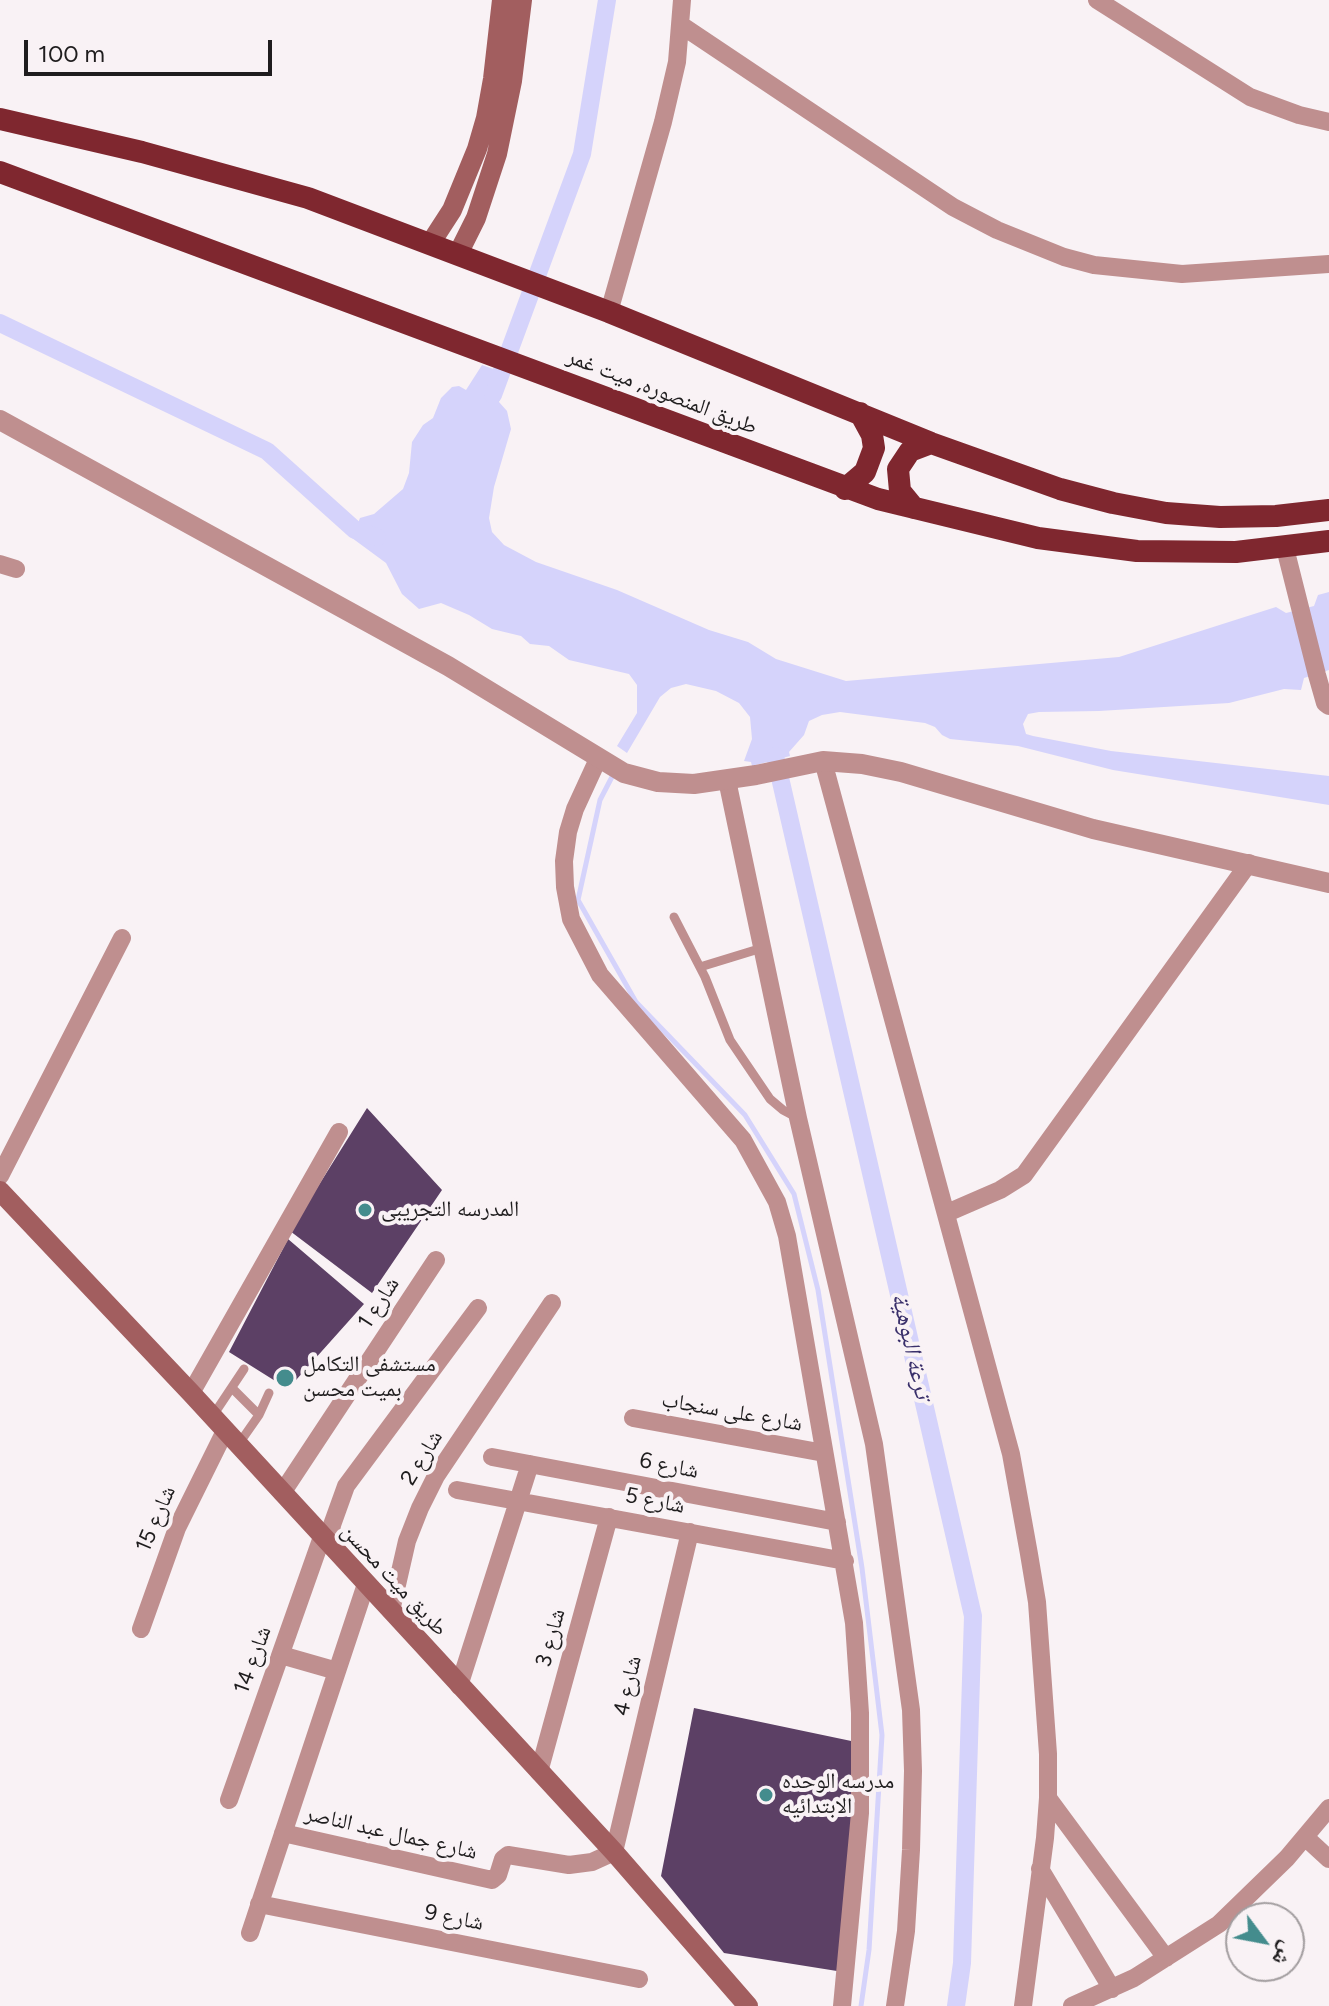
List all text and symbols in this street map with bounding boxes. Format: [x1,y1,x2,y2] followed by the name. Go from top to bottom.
[28,24,276,74] scale bar
[38,39,105,68] text: 100 m
[563,344,761,440] street label: طريق المنصوره, ميت غمر
[381,1197,519,1223] place label: المدرسه التجريبى
[356,1201,374,1219] marker: المدرسه التجريبى
[353,1272,405,1334] street label: شارع 1
[885,1290,937,1402] water label: ترعة البوهية
[303,1352,436,1404] place label: مستشفى التكامل بميت محسن
[274,1367,296,1389] marker: مستشفى التكامل بميت محسن
[660,1387,804,1437] street label: شارع على سنجاب
[395,1426,449,1490] street label: شارع 2
[637,1447,701,1485] street label: شارع 6
[130,1482,182,1556] street label: شارع 15
[623,1482,687,1520] street label: شارع 5
[335,1518,453,1642] street label: طريق ميت محسن
[531,1606,571,1670] street label: شارع 3
[229,1623,277,1697] street label: شارع 14
[608,1653,648,1719] street label: شارع 4
[782,1769,894,1820] place label: مدرسه الوحده الابتدائيه
[757,1786,775,1804] marker: مدرسه الوحده الابتدائيه
[302,1800,480,1866] street label: شارع جمال عبد الناصر
[422,1899,486,1937] street label: شارع 9
[1225,1902,1305,1982] north arrow
[1266,1937,1302,1971] text: ش

